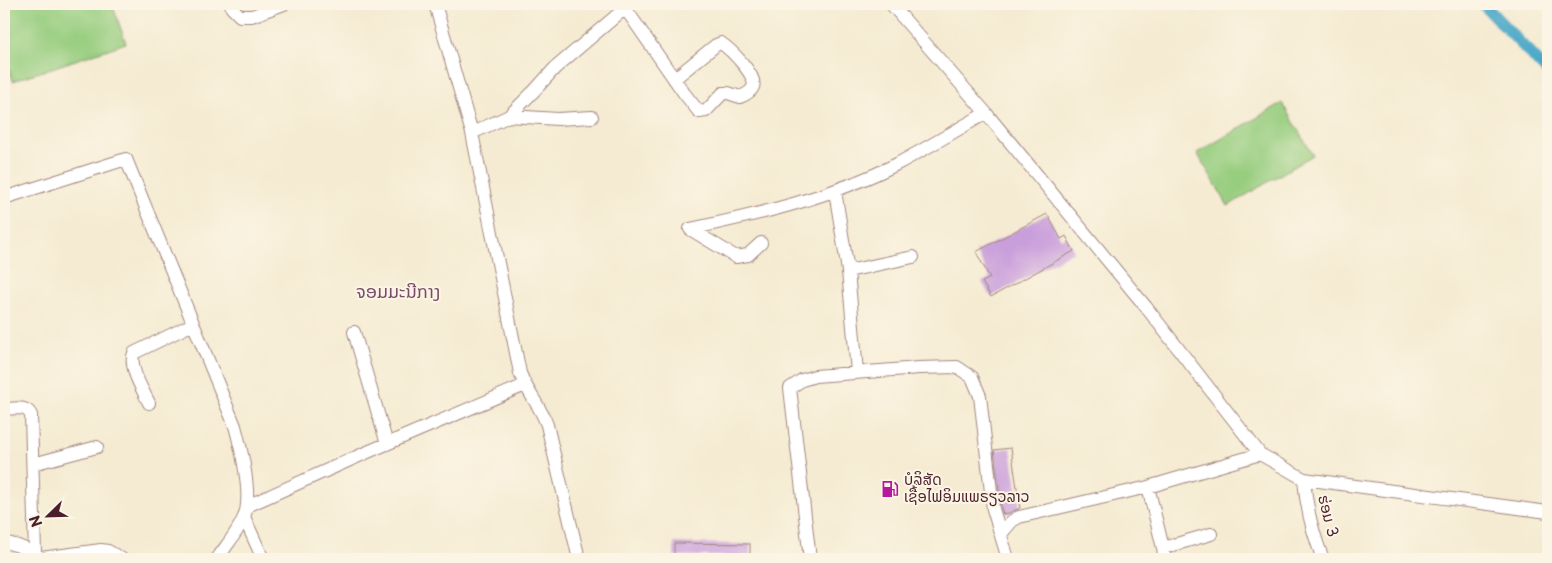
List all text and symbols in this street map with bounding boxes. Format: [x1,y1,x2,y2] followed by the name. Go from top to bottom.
[356,277,440,304] district label: ຈອມມະນີກາງ
[904,467,1030,507] place label: ບໍລິສັດ ເຊື້ອໄຟອິມແພຣຽວລາວ
[880,479,900,499] fuel station icon: ບໍລິສັດ ເຊື້ອໄຟອິມແພຣຽວລາວ
[22,490,72,540] north arrow
[1313,492,1346,539] street label: ຮ່ອມ 3
[24,512,47,530] text: N

